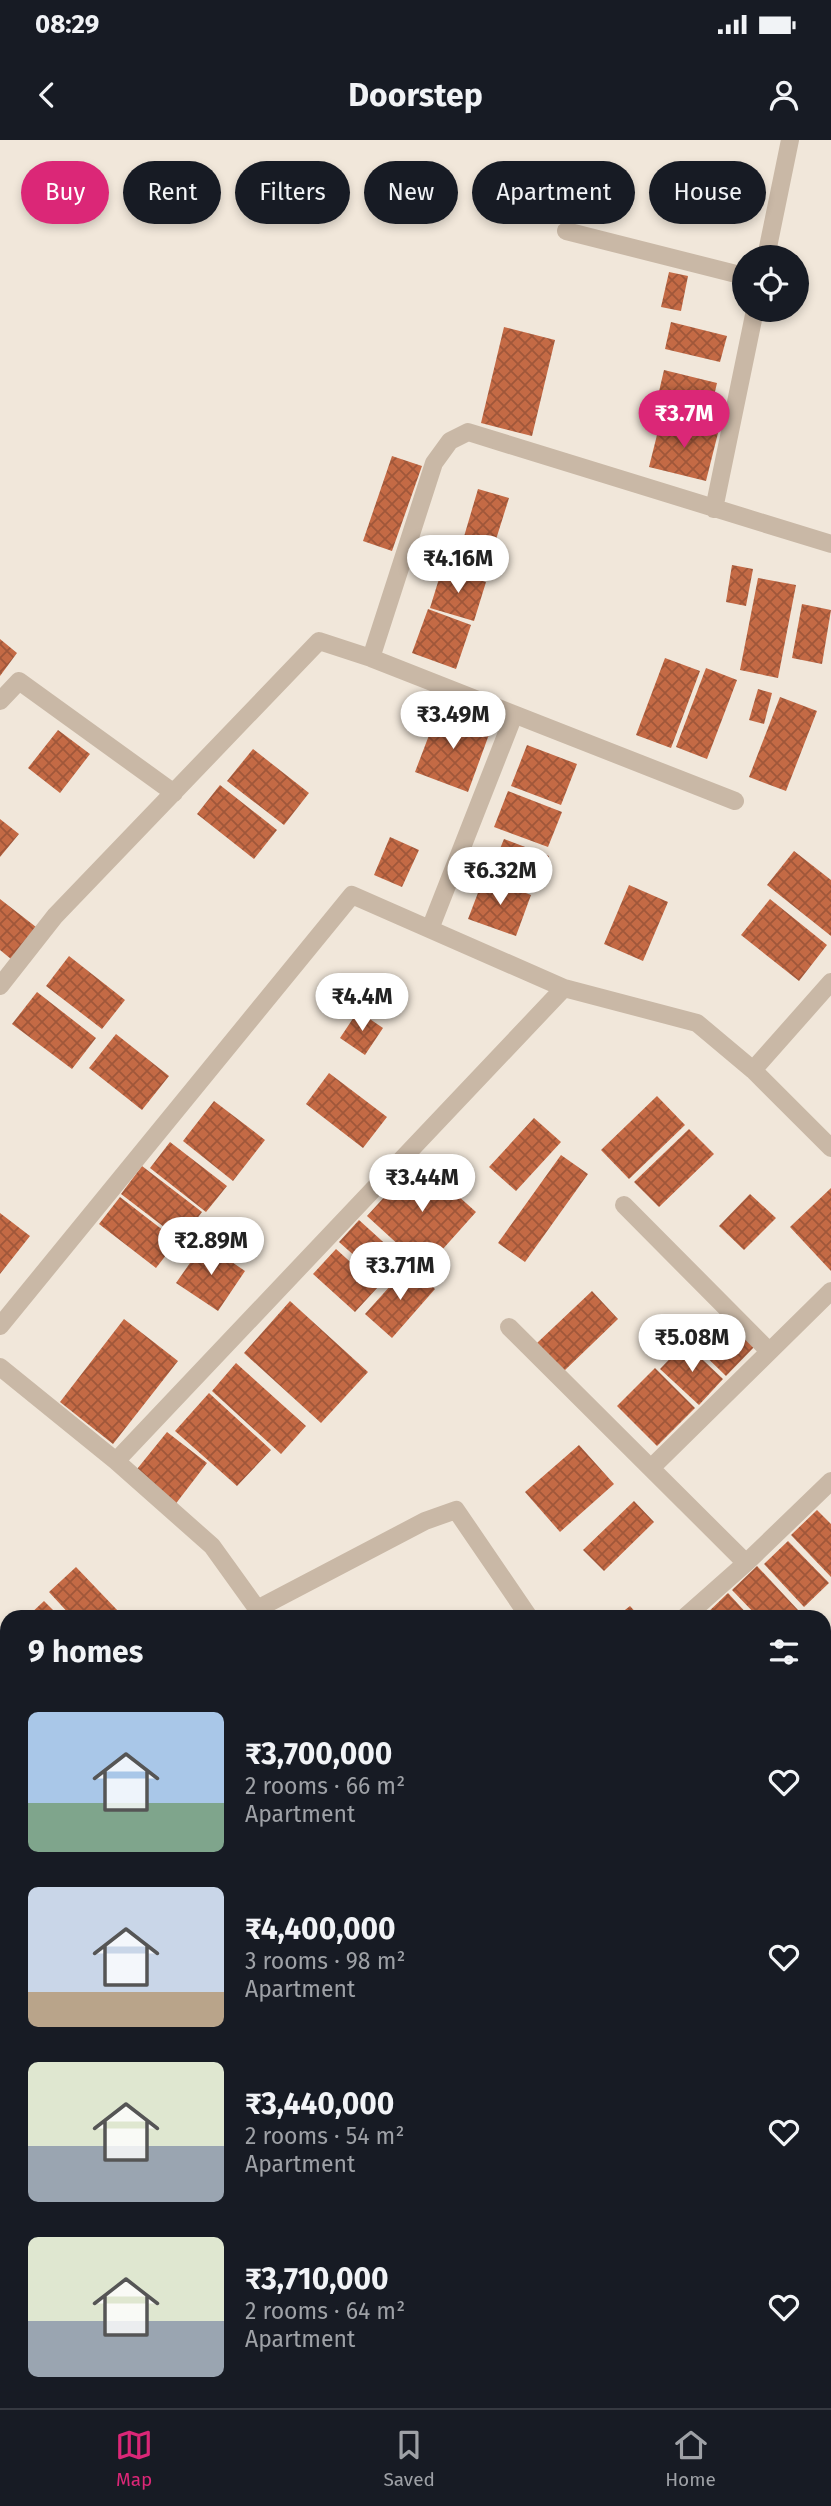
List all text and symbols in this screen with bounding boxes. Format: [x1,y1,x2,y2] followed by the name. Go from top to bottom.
[35,9,99,40] text: 08:29
[28,76,66,114] icon: back
[348,76,483,114] text: Doorstep
[765,76,803,114] icon: person
[21,161,109,224] chip: Buy
[123,161,221,224] chip: Rent
[235,161,350,224] chip: Filters
[364,161,458,224] chip: New
[472,161,635,224] chip: Apartment
[649,161,766,224] chip: House
[732,245,809,322] map controls
[732,245,809,322] button: locate
[635,390,733,450] pin: ₹3.7M
[655,399,713,427] text: ₹3.7M
[401,536,515,595] pin: ₹4.16M
[423,544,493,572] text: ₹4.16M
[396,692,510,751] pin: ₹3.49M
[417,700,489,728] text: ₹3.49M
[443,848,557,907] pin: ₹6.32M
[463,856,537,884] text: ₹6.32M
[313,974,411,1033] pin: ₹4.4M
[331,982,393,1010] text: ₹4.4M
[365,1154,479,1214] pin: ₹3.44M
[385,1163,459,1191] text: ₹3.44M
[154,1218,268,1277] pin: ₹2.89M
[174,1226,248,1254] text: ₹2.89M
[343,1242,457,1302] pin: ₹3.71M
[365,1251,435,1279] text: ₹3.71M
[635,1314,749,1374] pin: ₹5.08M
[655,1323,729,1351] text: ₹5.08M
[765,1633,803,1671] icon: filters
[28,1634,143,1670] text: 9 homes
[245,1736,392,1772] text: ₹3,700,000
[84,1740,168,1824] icon: home
[765,1763,803,1801] icon: heart
[245,1772,405,1800] text: 2 rooms · 66 m²
[245,1800,355,1828] text: Apartment
[245,1911,396,1947] text: ₹4,400,000
[84,1915,168,1999] icon: home
[765,1938,803,1976] icon: heart
[245,1947,405,1975] text: 3 rooms · 98 m²
[245,1975,355,2003] text: Apartment
[245,2086,394,2122] text: ₹3,440,000
[84,2090,168,2174] icon: home
[765,2113,803,2151] icon: heart
[245,2122,404,2150] text: 2 rooms · 54 m²
[245,2150,355,2178] text: Apartment
[245,2261,389,2297] text: ₹3,710,000
[84,2265,168,2349] icon: home
[765,2288,803,2326] icon: heart
[245,2297,405,2325] text: 2 rooms · 64 m²
[245,2325,355,2353] text: Apartment
[115,2426,153,2491] tab: Map
[383,2426,435,2491] tab: Saved
[665,2426,716,2491] tab: Home

